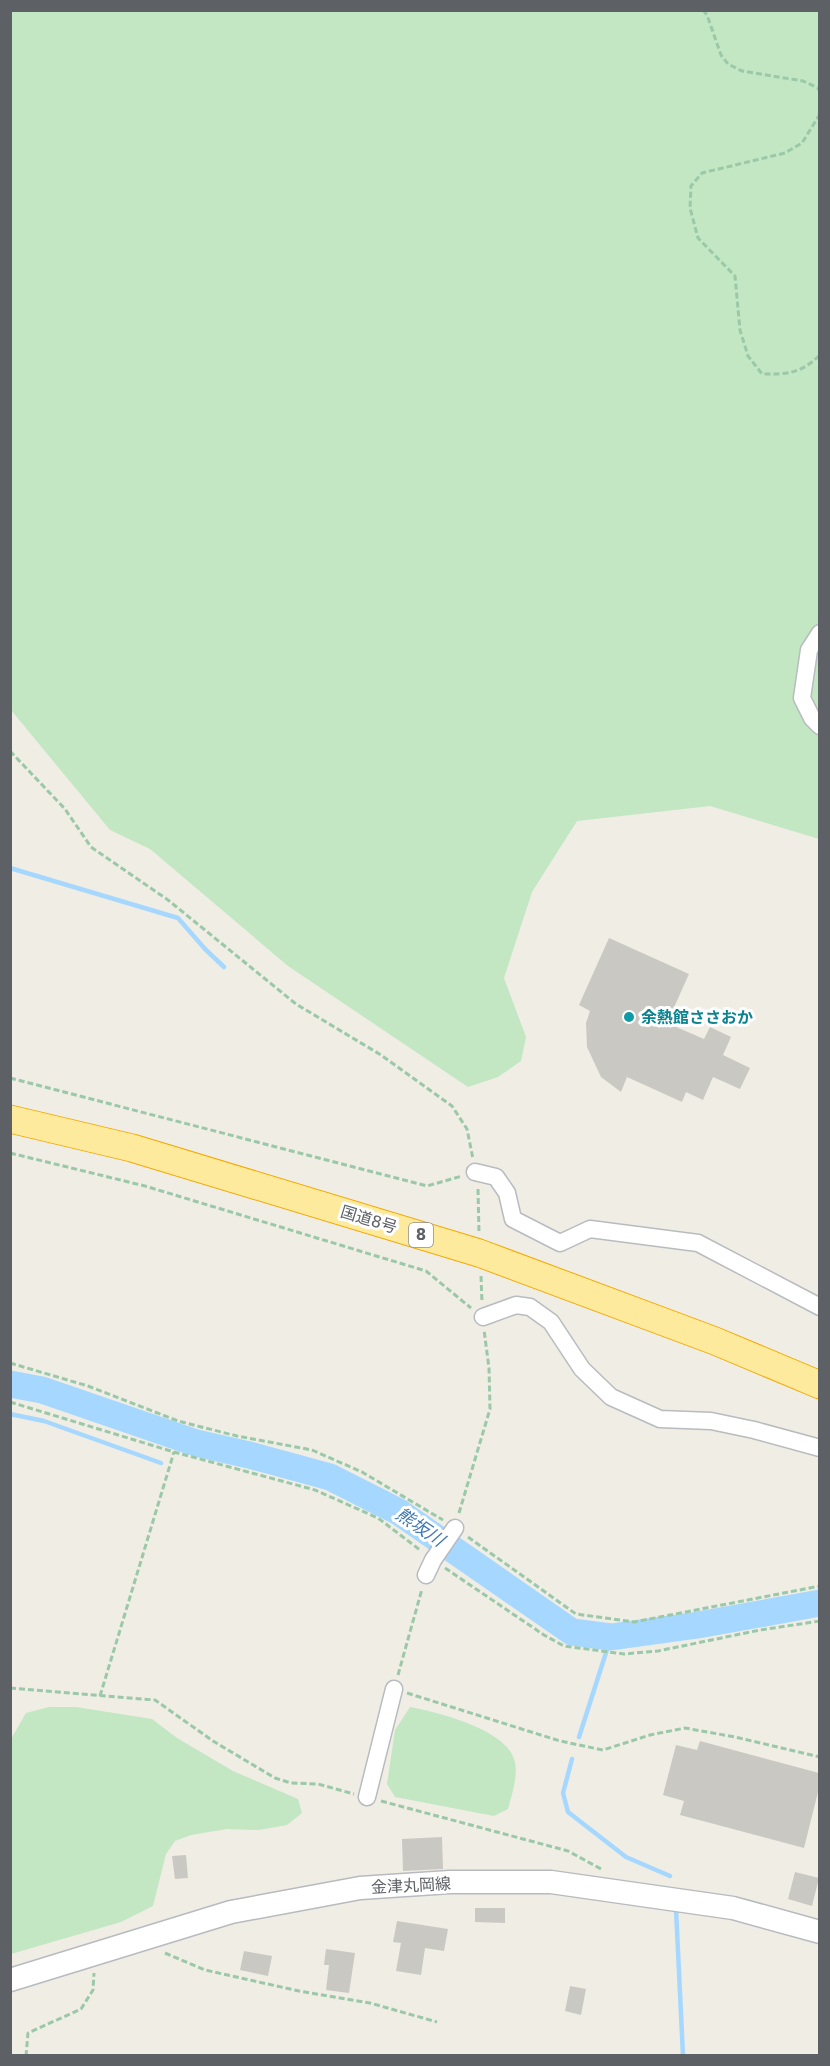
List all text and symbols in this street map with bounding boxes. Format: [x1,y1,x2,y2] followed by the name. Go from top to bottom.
[641,1008,753,1027] place label: 余熱館ささおか
[622,1010,636,1024] marker: 余熱館ささおか
[338,1202,399,1237] street label: 国道8号
[409,1223,433,1247] road number: 8
[392,1503,450,1552] water label: 熊坂川
[371,1874,451,1897] street label: 金津丸岡線

